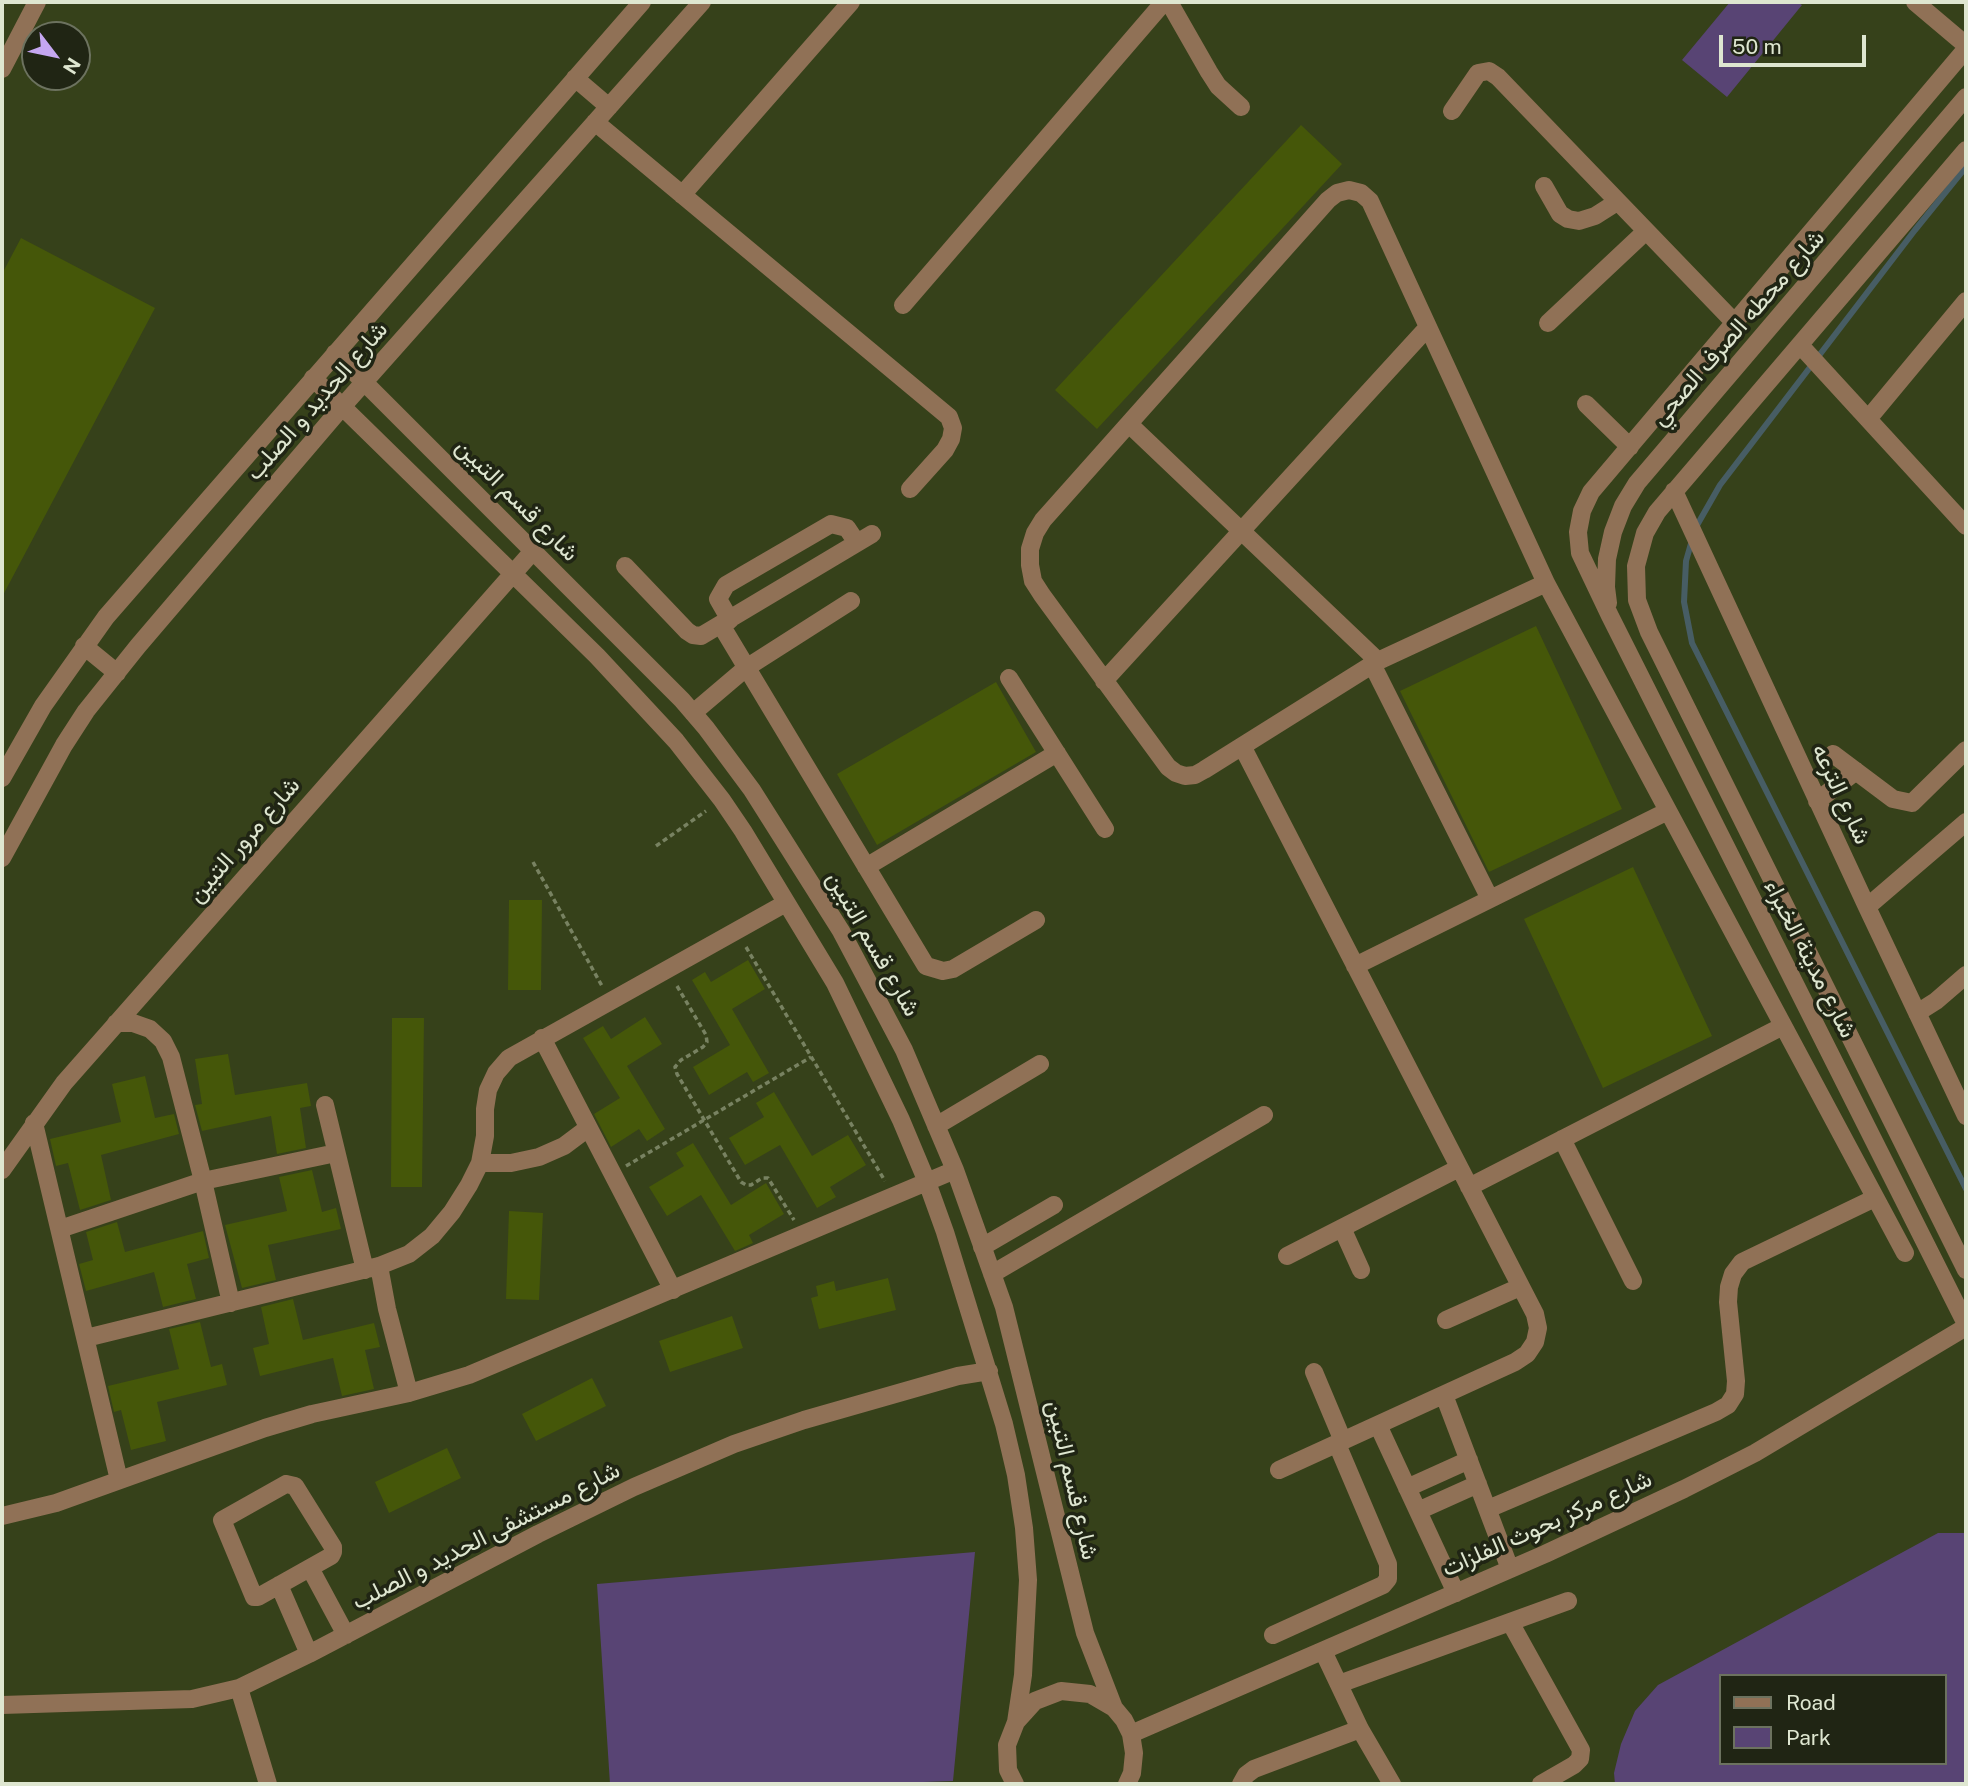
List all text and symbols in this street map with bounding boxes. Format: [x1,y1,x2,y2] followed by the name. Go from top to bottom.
[21,21,91,91] north arrow
[1723,21,1870,65] scale bar
[1732,34,1782,59] text: 50 m
[59,54,85,78] text: N
[1645,224,1831,432] street label: شارع محطه الصرف الصحي
[240,316,394,486] street label: شارع الحديد و الصلب
[449,432,585,568] street label: شارع قسم التبين
[1805,739,1877,849] street label: شارع الترعه
[182,771,306,909] street label: شارع مرور التبين
[820,866,926,1022] street label: شارع قسم التبين
[1758,875,1862,1043] street label: شارع مدينة الخبراء
[1040,1398,1104,1562] street label: شارع قسم التبين
[347,1456,625,1616] street label: شارع مستشفى الحديد و الصلب
[1438,1465,1656,1583] street label: شارع مركز بحوث الفلزات
[1720,1674,1947,1765] legend
[1786,1690,1836,1715] text: Road
[1786,1725,1831,1750] text: Park

